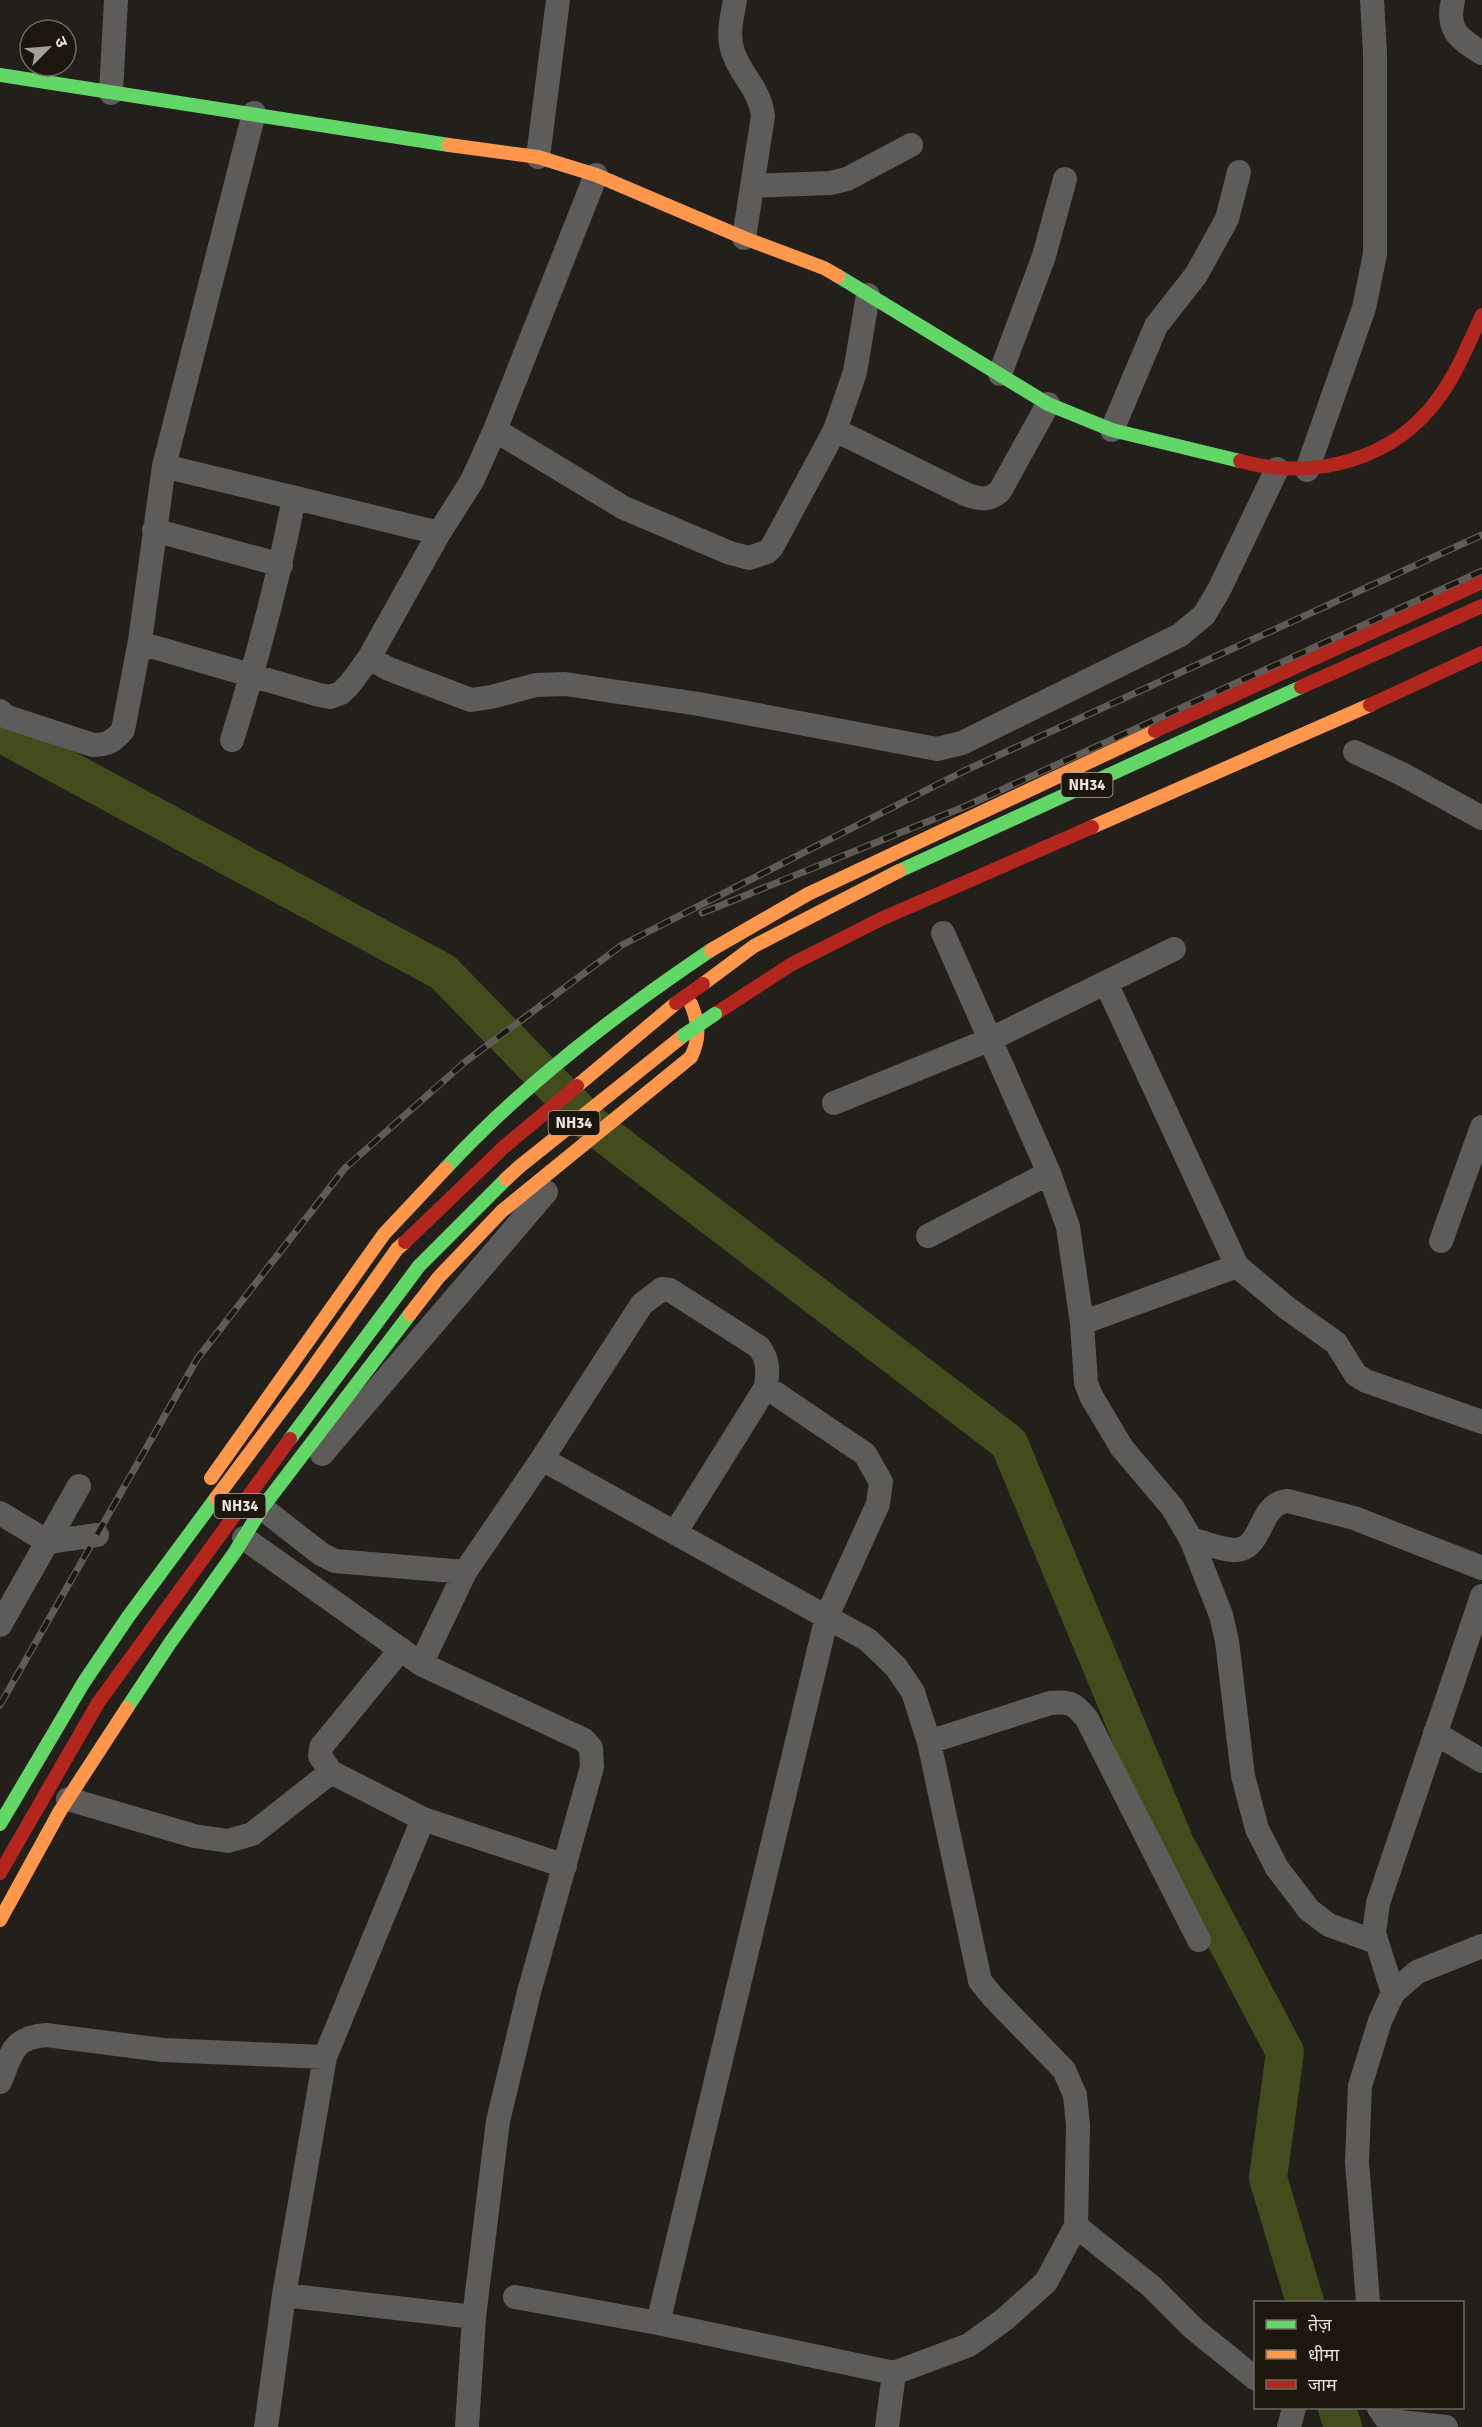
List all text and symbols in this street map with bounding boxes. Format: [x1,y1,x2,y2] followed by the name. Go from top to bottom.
[18,18,78,78] north arrow
[50,34,72,51] text: उ
[1062,773,1112,797] road number: NH34
[548,1111,600,1135] road number: NH34
[214,1494,266,1518] road number: NH34
[1254,2301,1464,2409] legend
[1308,2314,1332,2336] text: तेज़
[1308,2344,1339,2366] text: धीमा
[1308,2374,1338,2396] text: जाम

